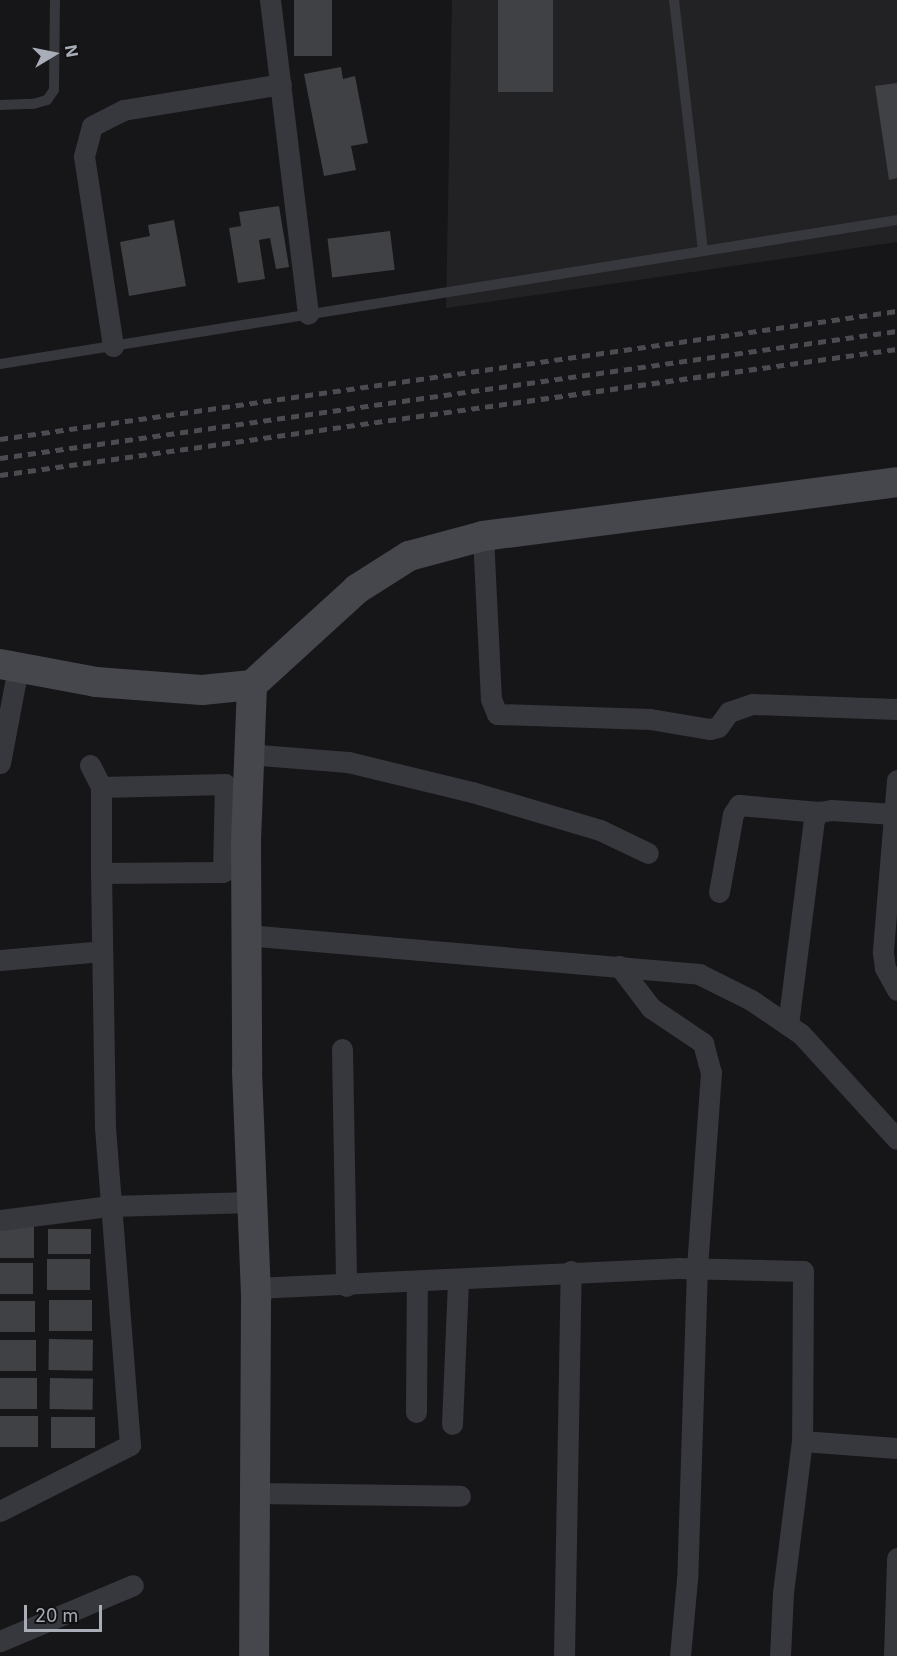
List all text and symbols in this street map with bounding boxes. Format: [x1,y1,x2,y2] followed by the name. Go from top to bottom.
[24,24,84,84] north arrow
[61,43,83,59] text: N
[27,1593,105,1631] scale bar
[35,1605,78,1626] text: 20 m

